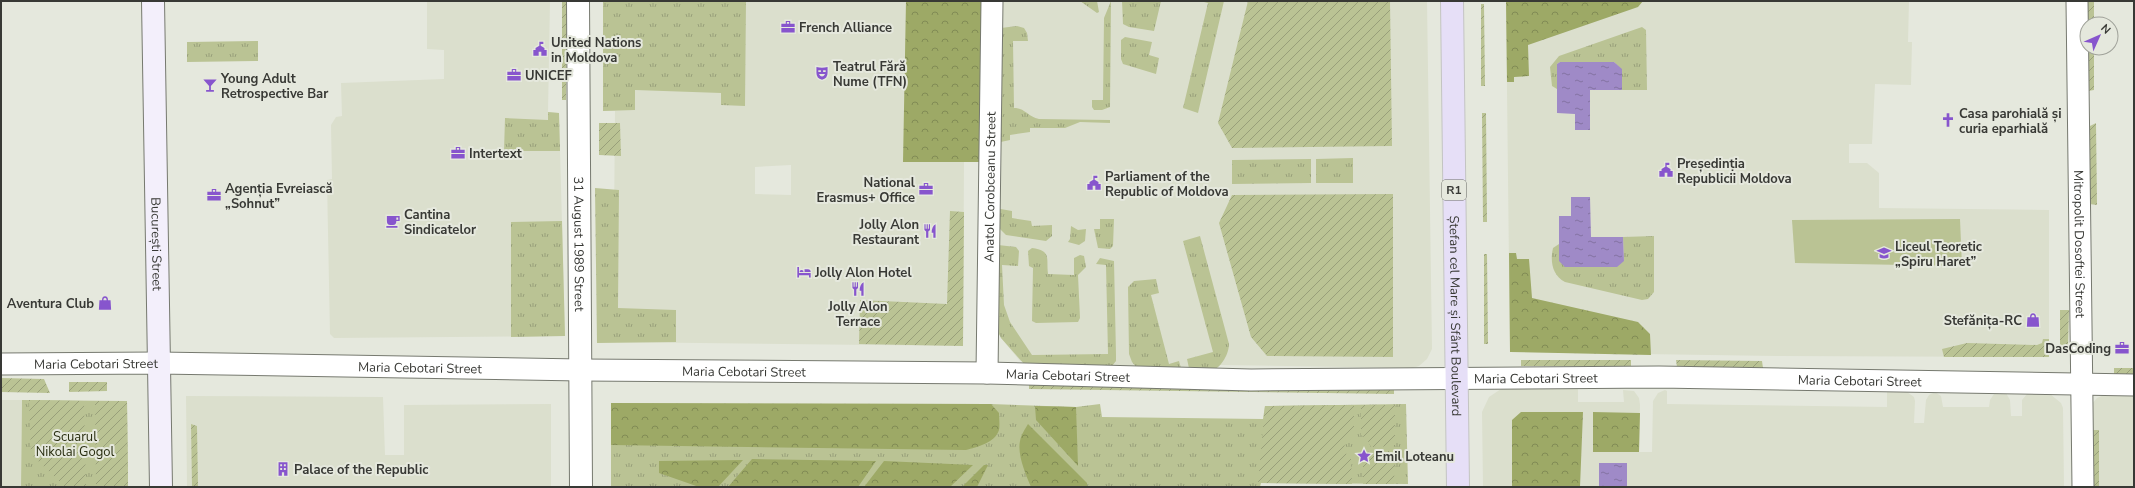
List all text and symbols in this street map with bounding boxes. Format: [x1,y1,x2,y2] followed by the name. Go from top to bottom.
[2079,16,2119,56] north arrow
[780,19,796,35] office icon: French Alliance
[799,19,892,37] place label: French Alliance
[2098,21,2114,37] text: N
[551,34,641,67] place label: United Nations in Moldova
[532,41,548,57] public building icon: United Nations in Moldova
[833,58,907,91] place label: Teatrul Fără Nume (TFN)
[814,65,830,81] theatre icon: Teatrul Fără Nume (TFN)
[506,67,522,83] office icon: UNICEF
[525,67,572,85] place label: UNICEF
[220,70,329,103] place label: Young Adult Retrospective Bar
[202,77,218,93] bar icon: Young Adult Retrospective Bar
[1959,105,2062,138] place label: Casa parohială și curia eparhială
[980,111,1001,263] street label: Anatol Corobceanu Street
[1940,112,1956,128] church icon: Casa parohială și curia eparhială
[450,145,466,161] office icon: Intertext
[469,145,523,163] place label: Intertext
[1677,155,1792,188] place label: Președinția Republicii Moldova
[1658,162,1674,178] public building icon: Președinția Republicii Moldova
[1105,168,1229,201] place label: Parliament of the Republic of Moldova
[2069,170,2089,318] street label: Mitropolit Dosoftei Street
[817,174,916,207] place label: National Erasmus+ Office
[1086,175,1102,191] public building icon: Parliament of the Republic of Moldova
[569,176,588,312] street label: 31 August 1989 Street
[225,180,333,213] place label: Agenția Evreiască „Sohnut”
[1442,180,1466,200] road number: R1
[918,181,934,197] office icon: National Erasmus+ Office
[206,187,222,203] office icon: Agenția Evreiască „Sohnut”
[146,197,166,291] street label: București Street
[404,206,477,239] place label: Cantina Sindicatelor
[385,213,401,229] cafe icon: Cantina Sindicatelor
[1445,215,1465,417] street label: Ștefan cel Mare și Sfânt Boulevard
[853,216,920,249] place label: Jolly Alon Restaurant
[922,223,938,239] restaurant icon: Jolly Alon Restaurant
[1895,238,1982,271] place label: Liceul Teoretic „Spiru Haret”
[1876,245,1892,261] school or university icon: Liceul Teoretic „Spiru Haret”
[796,264,812,280] hotel icon: Jolly Alon Hotel
[814,264,912,282] place label: Jolly Alon Hotel
[850,281,866,297] restaurant icon: Jolly Alon Terrace
[7,295,94,313] place label: Aventura Club
[97,295,113,311] shop icon: Aventura Club
[827,298,888,331] place label: Jolly Alon Terrace
[1944,312,2022,330] place label: Stefănița-RC
[2025,312,2041,328] shop icon: Stefănița-RC
[2045,340,2111,358] place label: DasCoding
[2114,340,2130,356] office icon: DasCoding
[34,355,158,374] street label: Maria Cebotari Street
[358,358,482,378] street label: Maria Cebotari Street
[682,363,806,382] street label: Maria Cebotari Street
[1006,366,1130,387] street label: Maria Cebotari Street
[1474,369,1598,388] street label: Maria Cebotari Street
[1798,371,1922,391] street label: Maria Cebotari Street
[36,428,114,461] park label: Scuarul Nikolai Gogol
[1356,448,1372,464] place icon: Emil Loteanu
[1375,448,1454,466] place label: Emil Loteanu
[275,461,291,477] building icon: Palace of the Republic
[294,461,428,479] place label: Palace of the Republic

